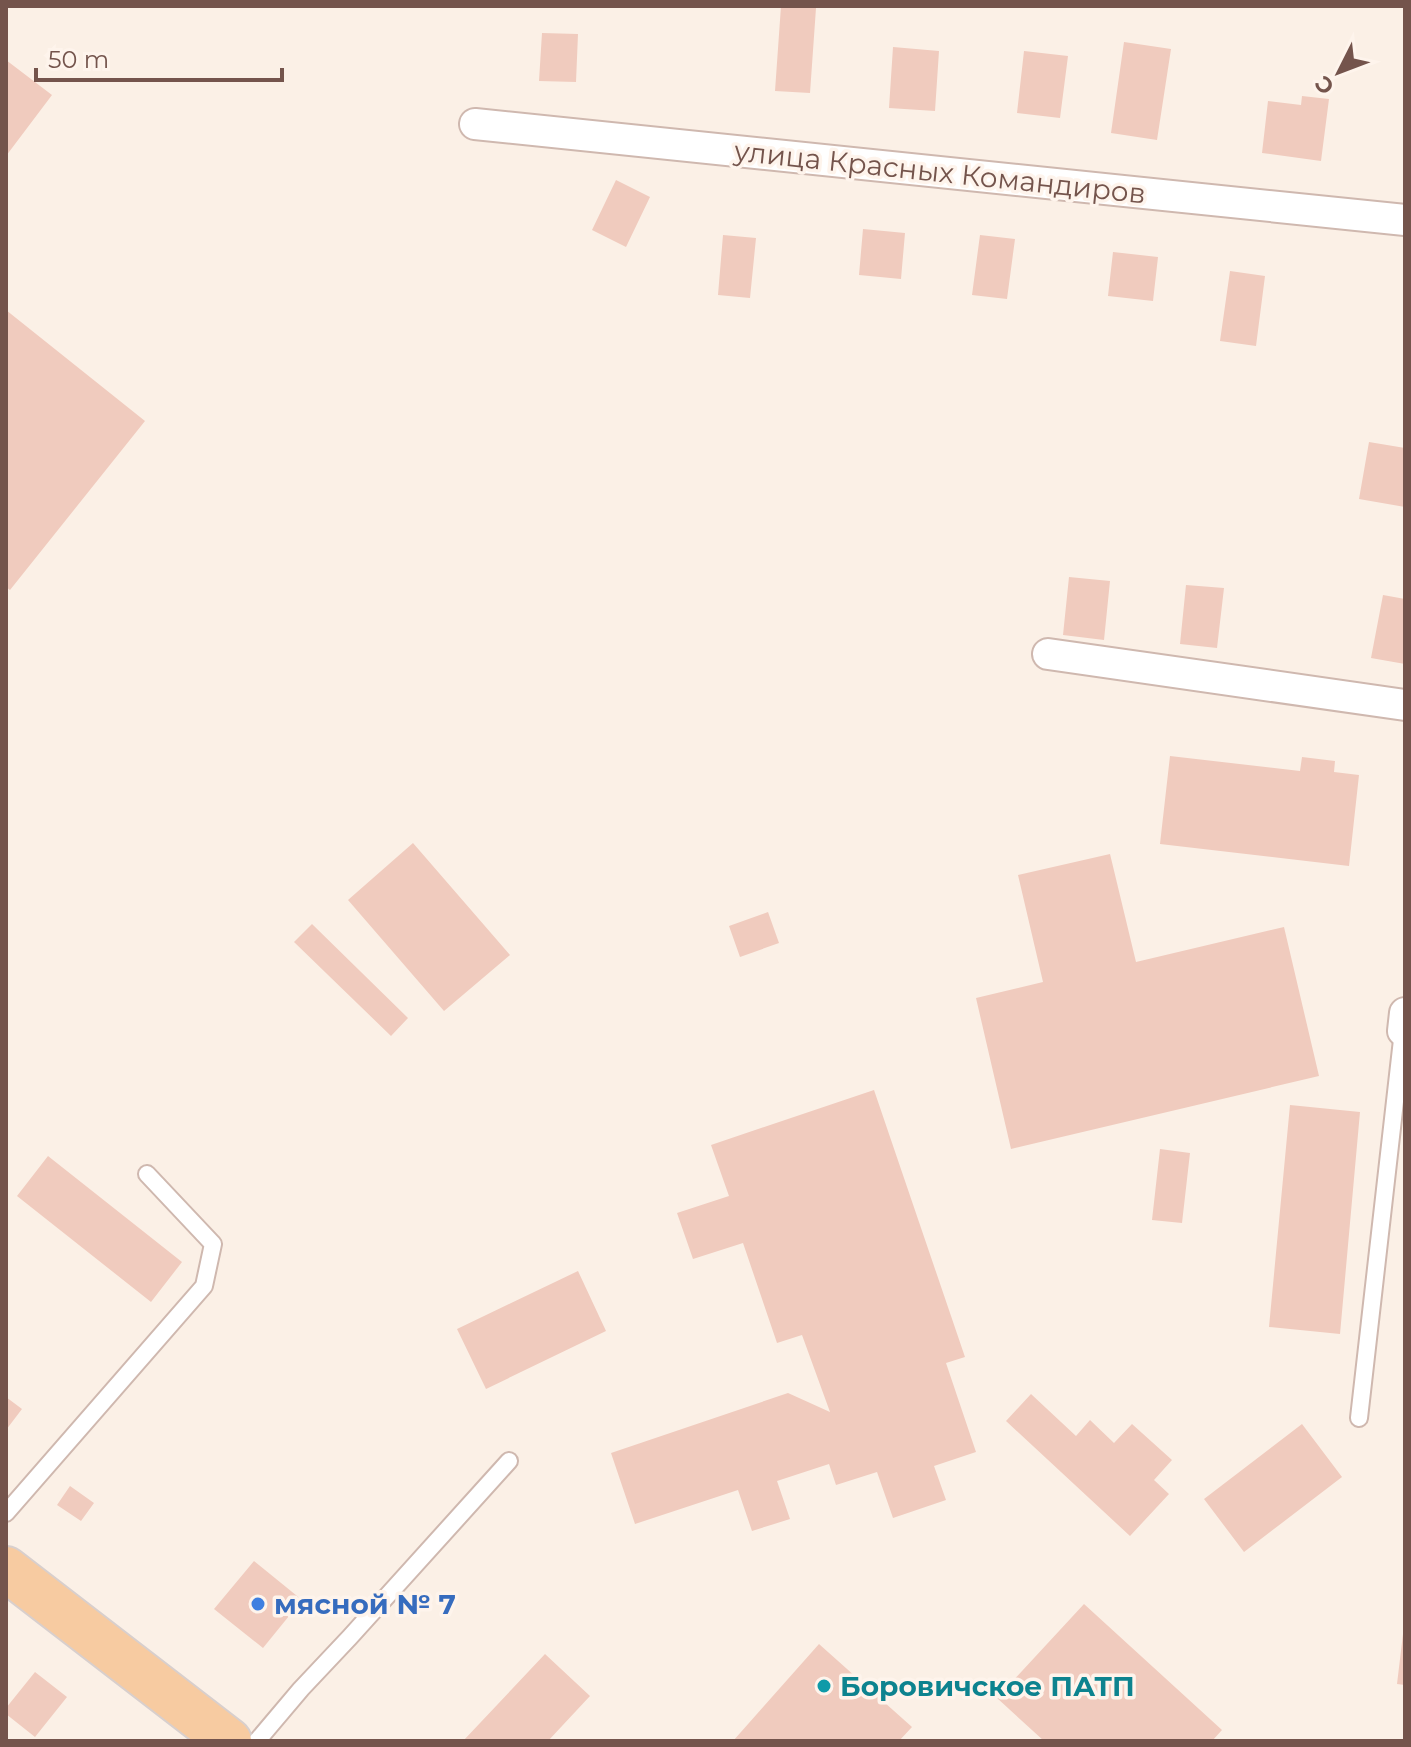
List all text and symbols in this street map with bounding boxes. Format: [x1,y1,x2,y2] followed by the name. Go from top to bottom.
[36,32,282,82] scale bar
[1299,32,1379,112] north arrow
[48,45,109,74] text: 50 m
[1309,70,1340,100] text: С
[731,133,1148,211] street label: улица Красных Командиров
[274,1587,456,1621] place label: мясной № 7
[249,1595,267,1613] marker: мясной № 7
[840,1669,1135,1703] place label: Боровичское ПАТП
[815,1677,833,1695] marker: Боровичское ПАТП

